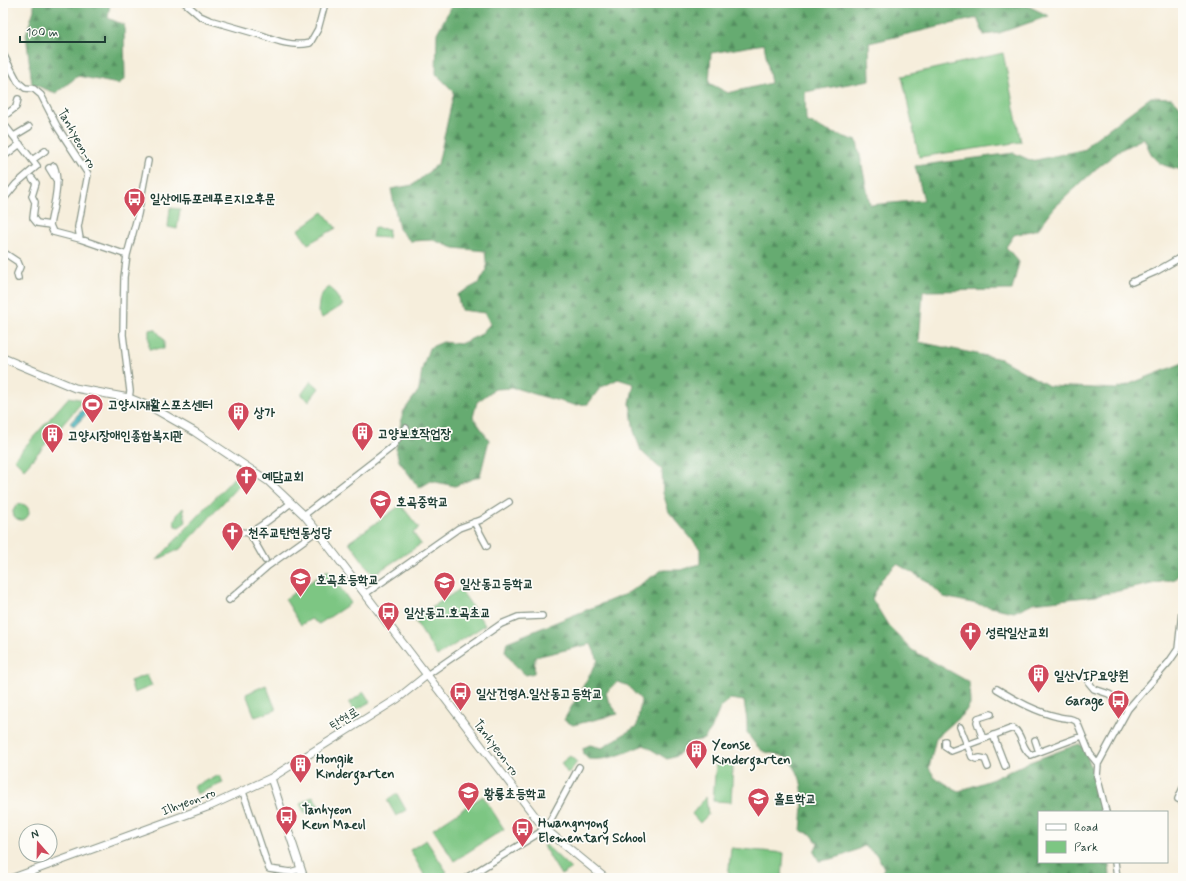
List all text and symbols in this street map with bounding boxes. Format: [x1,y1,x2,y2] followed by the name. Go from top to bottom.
[20,18,105,44] scale bar
[26,25,58,41] text: 100 m
[53,106,100,172] street label: Tanhyeon-ro
[121,185,147,218] bus stop icon: 일산에듀포레푸르지오후문
[150,191,276,208] place label: 일산에듀포레푸르지오후문
[79,391,105,424] sports icon: 고양시재활스포츠센터
[108,397,213,414] place label: 고양시재활스포츠센터
[226,399,252,432] building icon: 상가
[253,405,275,422] place label: 상가
[350,420,376,453] building icon: 고양보호작업장
[40,422,66,455] building icon: 고양시장애인종합복지관
[378,426,452,443] place label: 고양보호작업장
[68,428,184,445] place label: 고양시장애인종합복지관
[233,463,259,496] church icon: 예담교회
[262,469,304,486] place label: 예담교회
[368,488,394,521] school or university icon: 호곡중학교
[396,494,448,511] place label: 호곡중학교
[219,519,245,552] church icon: 천주교탄현동성당
[248,525,332,542] place label: 천주교탄현동성당
[287,566,313,599] school or university icon: 호곡초등학교
[432,570,458,603] school or university icon: 일산동고등학교
[316,572,379,589] place label: 호곡초등학교
[460,576,533,593] place label: 일산동고등학교
[375,599,401,632] bus stop icon: 일산동고.호곡초교
[404,605,490,622] place label: 일산동고.호곡초교
[958,619,984,652] church icon: 성락일산교회
[985,625,1049,642] place label: 성락일산교회
[1026,662,1052,695] building icon: 일산VIP요양원
[1054,668,1129,685] place label: 일산VIP요양원
[447,680,473,713] bus stop icon: 일산건영A.일산동고등학교
[476,686,602,703] place label: 일산건영A.일산동고등학교
[1106,687,1132,720] bus stop icon: Garage
[1065,693,1104,712] place label: Garage
[327,704,363,735] street label: 탄현로
[469,716,522,779] street label: Tanhyeon-ro
[712,737,791,772] place label: Yeonse Kindergarten
[683,738,709,771] building icon: Yeonse Kindergarten
[316,751,395,786] place label: Hongik Kindergarten
[288,752,314,785] building icon: Hongik Kindergarten
[455,780,481,813] school or university icon: 황룡초등학교
[159,784,218,820] street label: Ilhyeon-ro
[745,785,771,818] school or university icon: 홀트학교
[484,786,547,803] place label: 황룡초등학교
[774,791,816,808] place label: 홀트학교
[302,802,366,834] place label: Tanhyeon Keun Maeul
[274,803,300,836] bus stop icon: Tanhyeon Keun Maeul
[1038,811,1168,863] legend
[538,815,646,847] place label: Hwangnyong Elementary School
[509,816,535,849] bus stop icon: Hwangnyong Elementary School
[1074,820,1098,836] text: Road
[18,823,58,863] north arrow
[29,827,41,842] text: N
[1074,840,1098,856] text: Park

